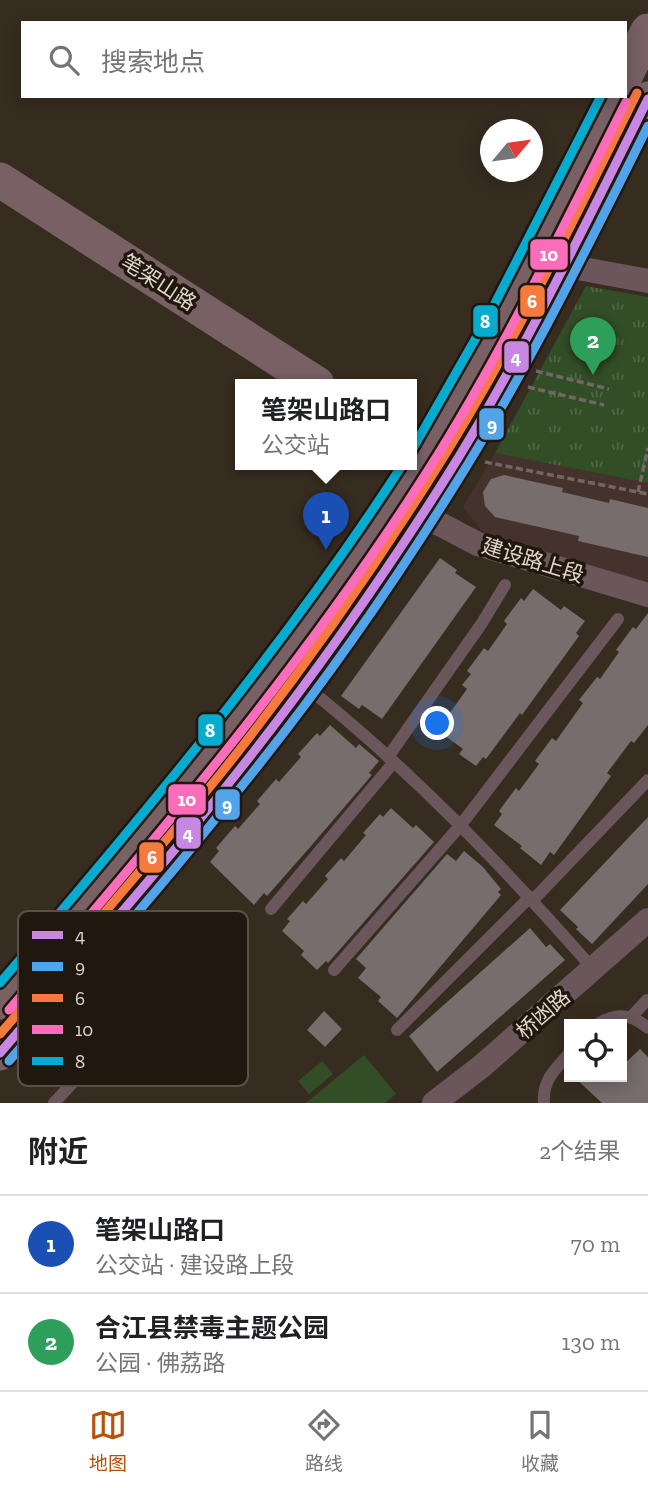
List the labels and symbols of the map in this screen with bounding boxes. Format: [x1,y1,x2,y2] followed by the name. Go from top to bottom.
[480,119,543,182] north arrow
[529,238,569,271] line badge: 10
[540,243,558,266] text: 10
[117,249,201,315] street label: 笔架山路
[519,284,546,318] line badge: 6
[527,290,537,313] text: 6
[472,304,499,338] line badge: 8
[480,310,490,333] text: 8
[570,317,616,375] pin: 2
[503,340,530,374] line badge: 4
[511,346,522,369] text: 4
[478,407,505,441] line badge: 9
[487,413,497,436] text: 9
[303,492,349,550] pin: 1
[479,533,587,587] street label: 建设路上段
[420,706,454,740] your location
[197,713,224,747] line badge: 8
[205,719,215,742] text: 8
[167,783,207,816] line badge: 10
[178,788,196,811] text: 10
[214,788,241,821] line badge: 9
[222,793,232,816] text: 9
[175,816,202,850] line badge: 4
[183,822,194,845] text: 4
[138,841,165,874] line badge: 6
[147,846,157,869] text: 6
[18,911,248,1086] legend
[75,924,85,947] text: 4
[75,955,85,978] text: 9
[511,984,575,1044] street label: 桥凼路
[75,987,85,1010] text: 6
[75,1018,93,1041] text: 10
[75,1050,85,1073] text: 8

